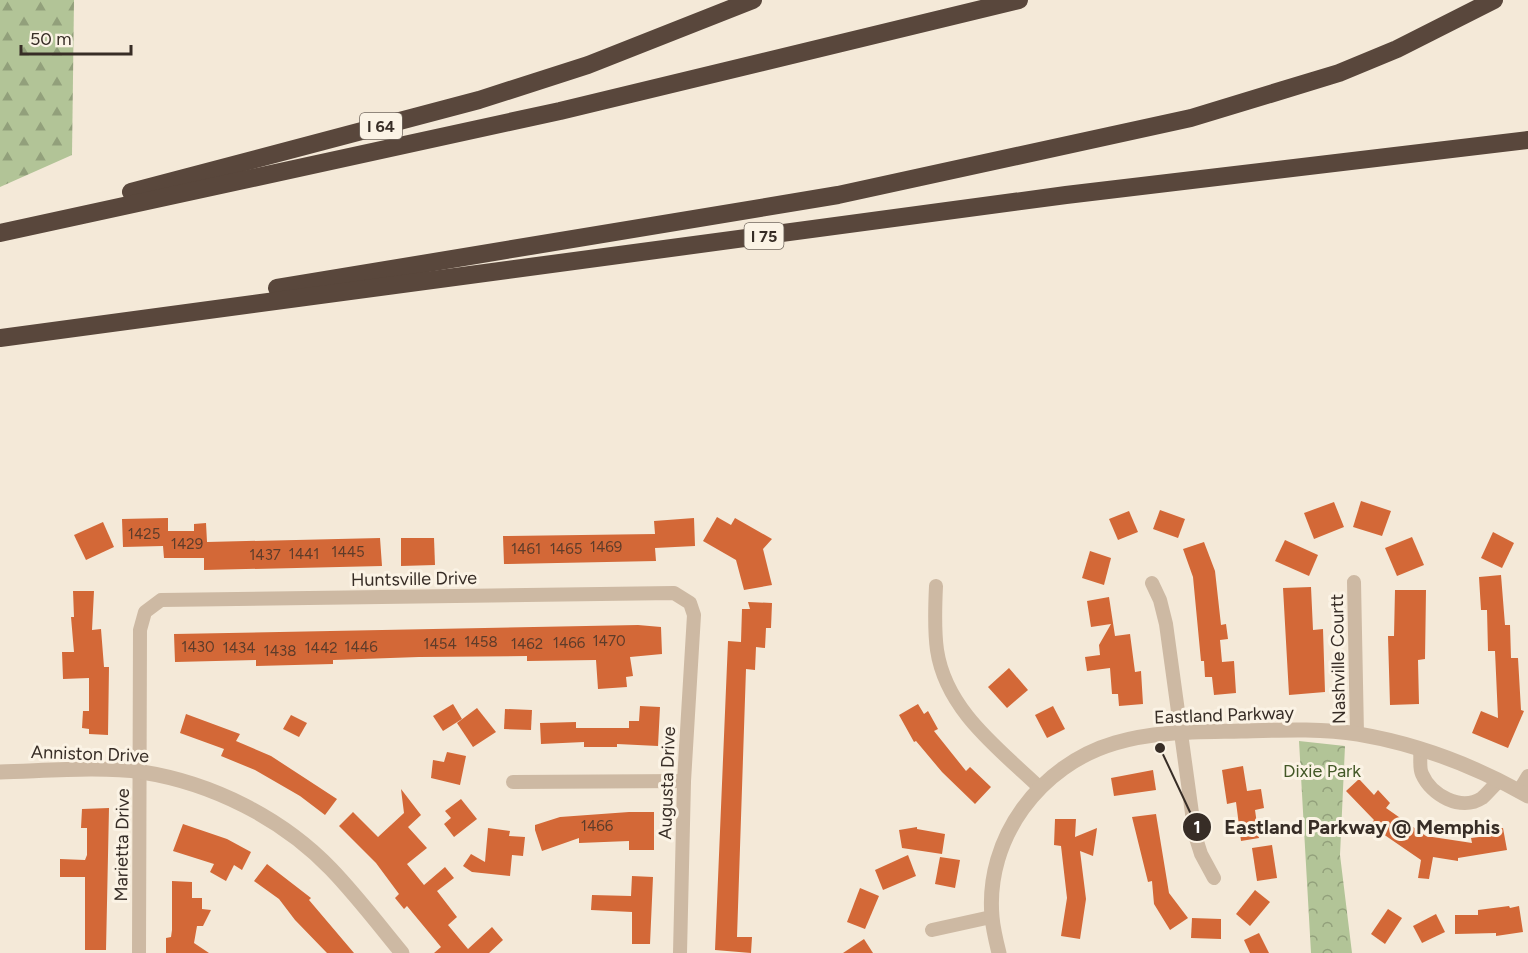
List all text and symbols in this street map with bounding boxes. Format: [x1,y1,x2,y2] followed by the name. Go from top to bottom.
[21,18,130,56] scale bar
[30,28,72,50] text: 50 m
[360,113,402,139] road number: I 64
[744,223,783,249] road number: I 75
[128,525,160,543] house number: 1425
[171,535,203,553] house number: 1429
[590,538,622,556] house number: 1469
[511,540,541,558] house number: 1461
[550,540,582,558] house number: 1465
[331,543,365,561] house number: 1445
[288,545,320,563] house number: 1441
[249,546,281,564] house number: 1437
[351,567,477,591] street label: Huntsville Drive
[1326,593,1350,724] street label: Nashville Courtt
[592,632,626,650] house number: 1470
[464,633,498,651] house number: 1458
[553,634,586,652] house number: 1466
[423,635,457,653] house number: 1454
[511,635,543,653] house number: 1462
[181,638,215,656] house number: 1430
[344,638,378,656] house number: 1446
[223,639,256,657] house number: 1434
[304,639,338,657] house number: 1442
[264,642,296,660] house number: 1438
[1154,702,1295,728] street label: Eastland Parkway
[654,726,680,840] street label: Augusta Drive
[31,741,150,767] street label: Anniston Drive
[1283,760,1361,782] park label: Dixie Park
[110,788,134,902] street label: Marietta Drive
[1182,808,1511,846] callout: Eastland Parkway @ Memphis
[1224,815,1500,839] text: Eastland Parkway @ Memphis
[1193,816,1201,838] text: 1
[581,817,614,835] house number: 1466

